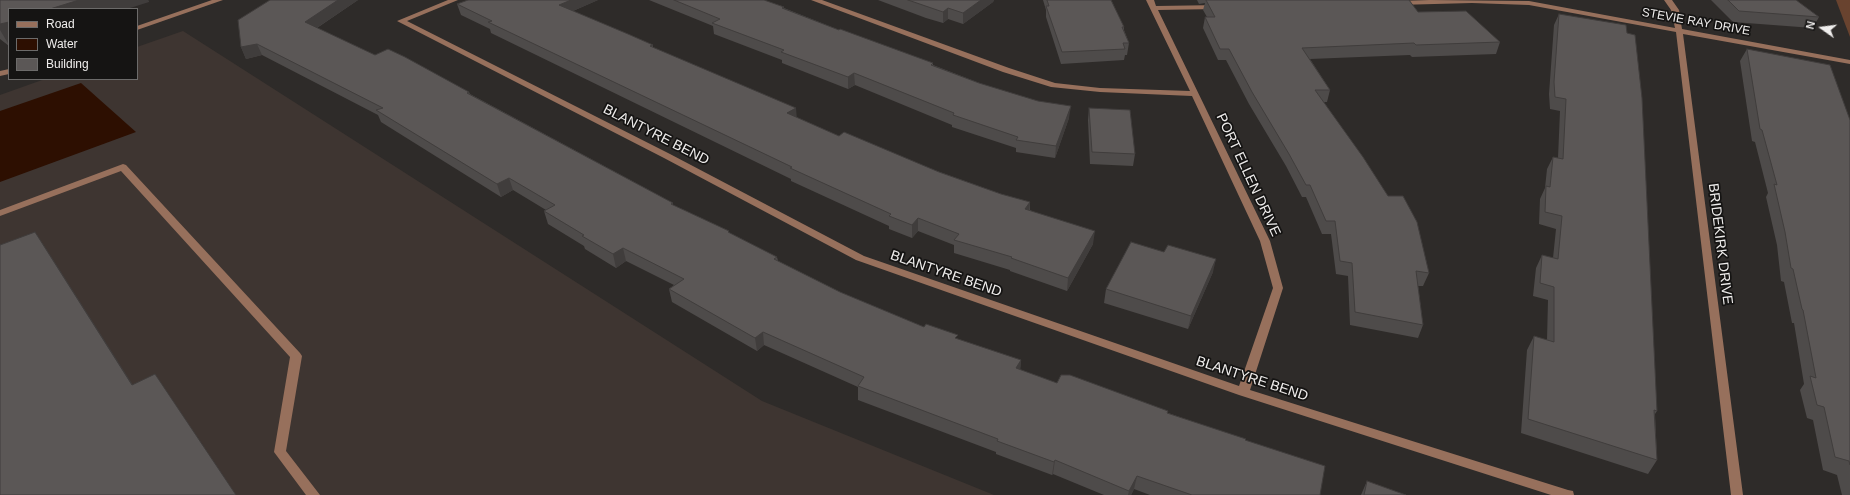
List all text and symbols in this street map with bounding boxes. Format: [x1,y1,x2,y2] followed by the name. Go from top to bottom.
[1641,5,1751,39] street label: STEVIE RAY DRIVE
[8,8,138,80] legend
[1802,8,1842,48] north arrow
[46,17,75,31] text: Road
[1804,20,1817,30] text: N
[46,37,78,51] text: Water
[46,57,89,71] text: Building
[600,101,712,169] street label: BLANTYRE BEND
[1212,111,1284,239] street label: PORT ELLEN DRIVE
[1704,182,1736,306] street label: BRIDEKIRK DRIVE
[888,247,1004,301] street label: BLANTYRE BEND
[1194,353,1310,405] street label: BLANTYRE BEND

